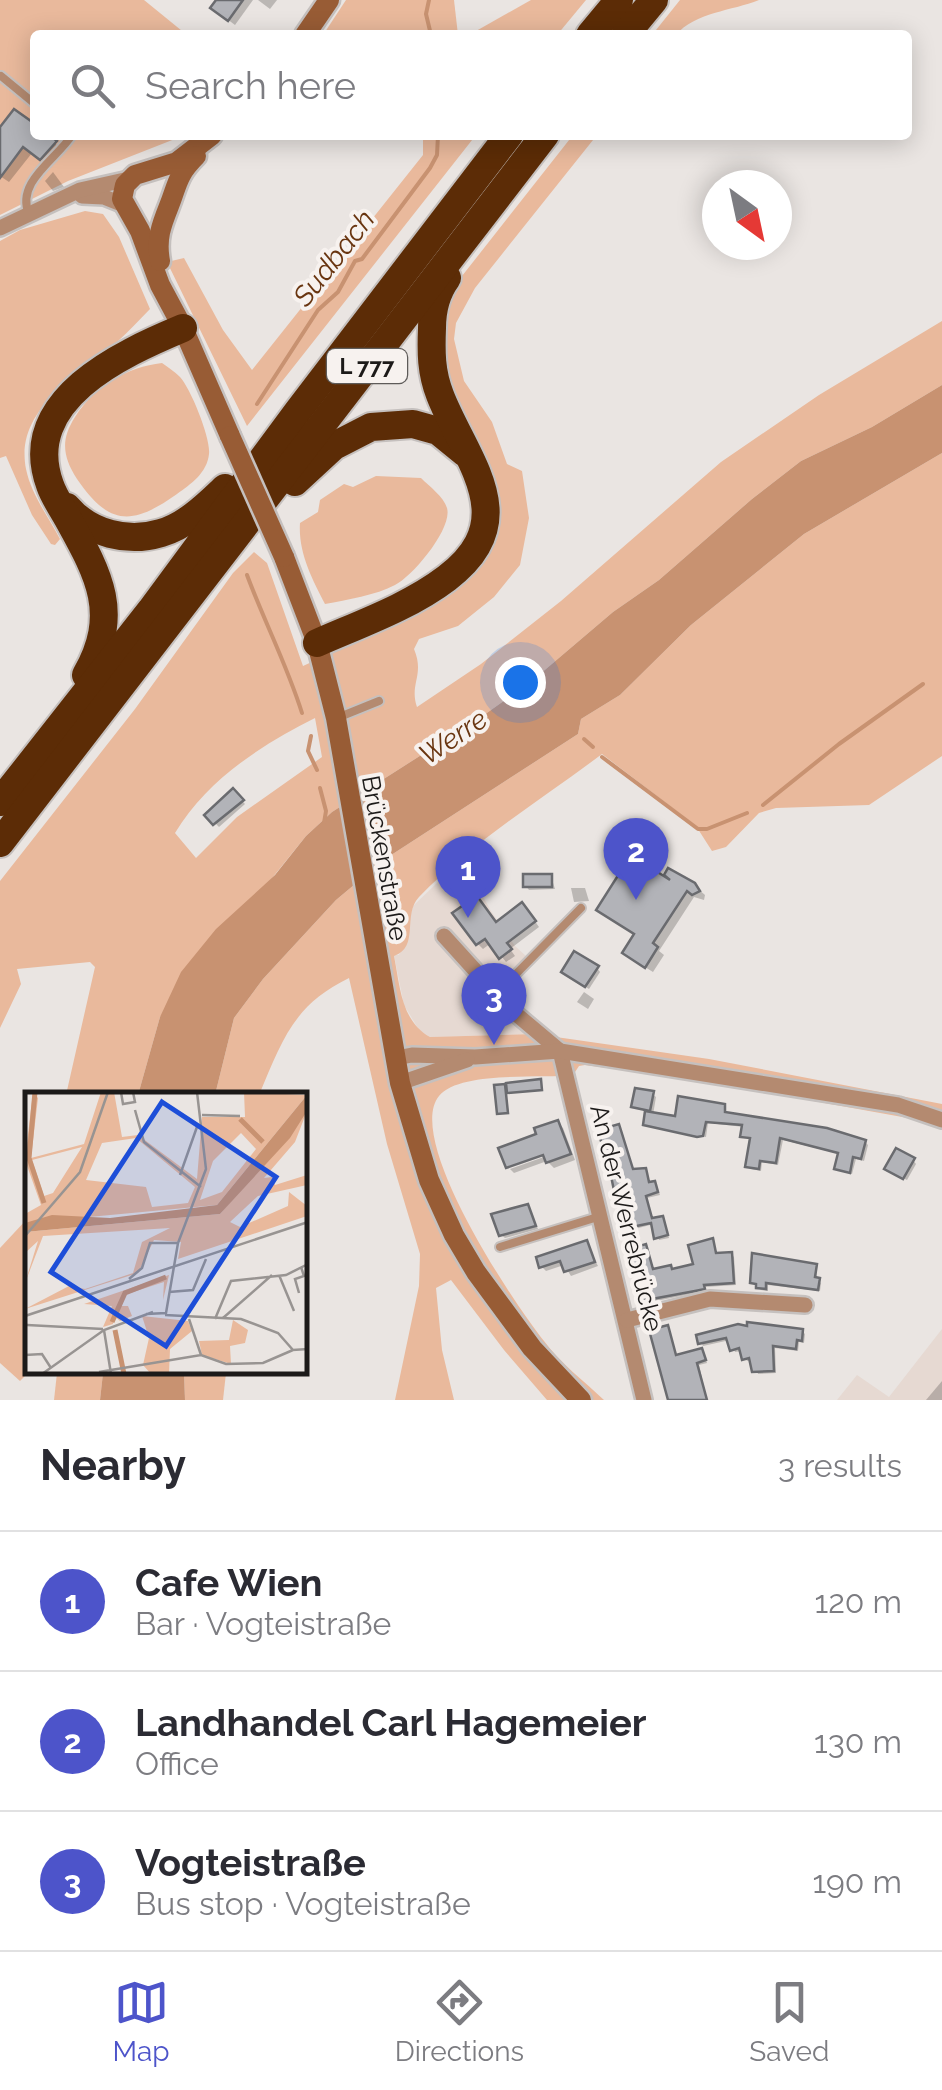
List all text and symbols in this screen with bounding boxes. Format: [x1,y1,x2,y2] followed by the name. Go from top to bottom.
[30,30,912,140] search box
[65,58,120,113] icon: search
[145,63,356,108] text: Search here
[702,170,792,260] north arrow
[286,203,382,313] water label: Sudbach
[327,349,407,383] road number: L 777
[495,657,546,708] your location
[413,702,493,772] water label: Werre
[356,773,414,943] street label: Brückenstraße
[604,818,668,900] pin: 2
[436,836,500,918] pin: 1
[462,962,526,1045] pin: 3
[25,1092,308,1375] inset map
[584,1101,670,1335] street label: An der Werrebrücke
[40,1441,186,1490] text: Nearby
[778,1447,902,1484] text: 3 results
[135,1560,323,1605] text: Cafe Wien
[65,1583,80,1620] text: 1
[814,1583,902,1620] text: 120 m
[135,1605,391,1642] text: Bar · Vogteistraße
[135,1700,646,1745] text: Landhandel Carl Hagemeier
[63,1723,82,1760] text: 2
[814,1723,902,1760] text: 130 m
[135,1745,219,1782] text: Office
[135,1840,366,1885] text: Vogteistraße
[64,1863,81,1900] text: 3
[812,1863,902,1900] text: 190 m
[135,1885,471,1922] text: Bus stop · Vogteistraße
[113,1975,170,2068] tab: Map
[395,1975,524,2068] tab: Directions
[749,1975,829,2068] tab: Saved

